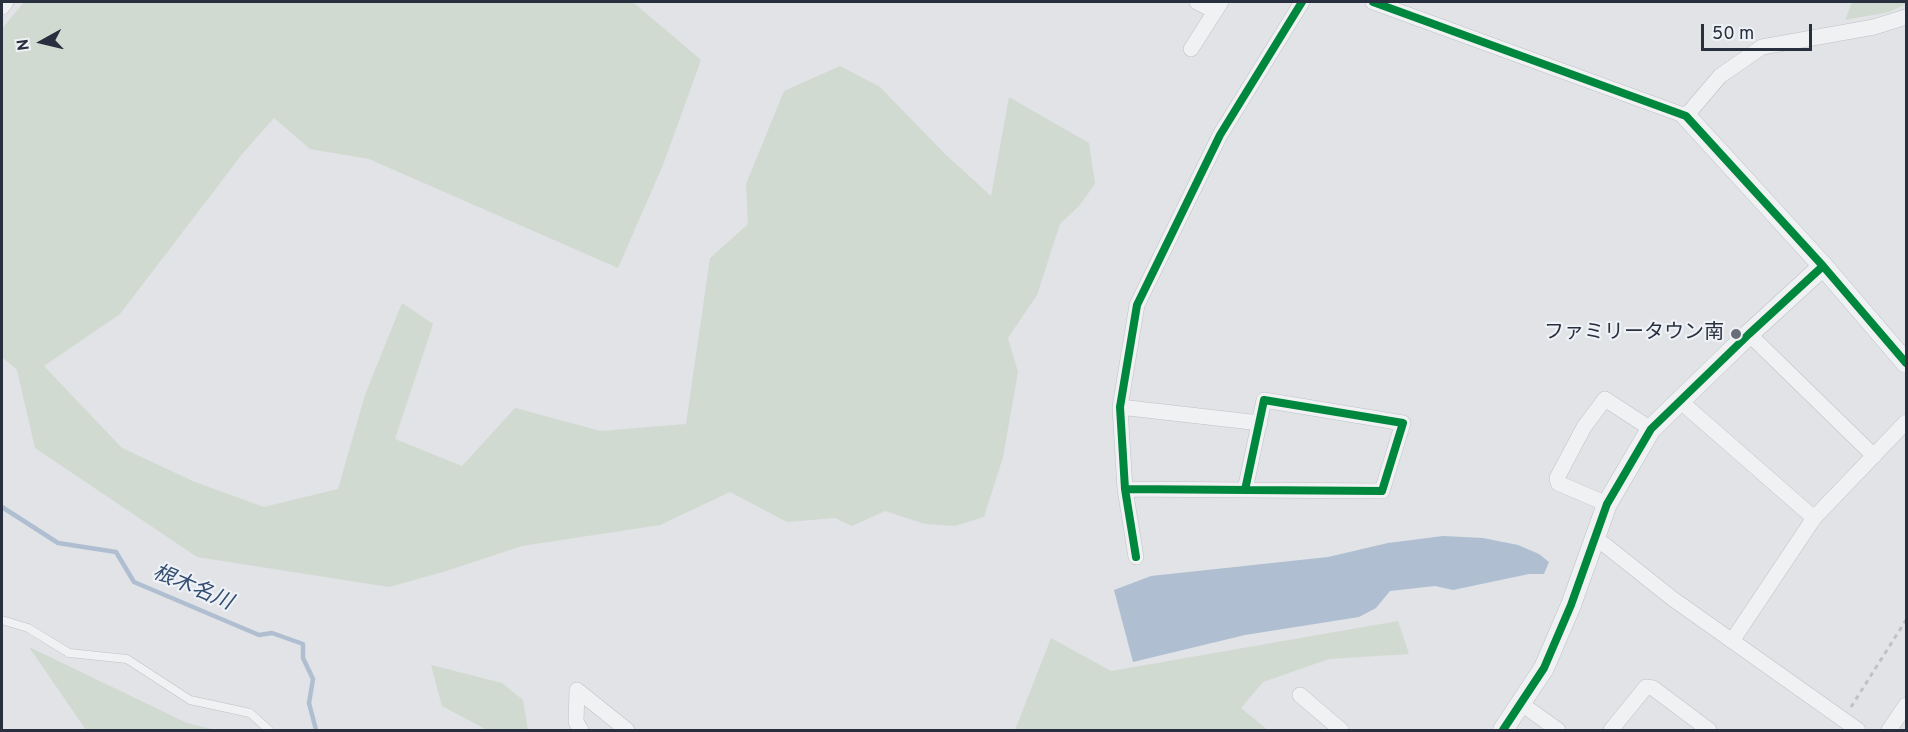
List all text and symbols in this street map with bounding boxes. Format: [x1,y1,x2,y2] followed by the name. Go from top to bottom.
[12,12,72,72] north arrow
[1704,12,1815,50] scale bar
[1712,23,1754,46] text: 50 m
[13,37,35,52] text: N
[1544,322,1724,346] place label: ファミリータウン南
[1729,327,1743,341] marker: ファミリータウン南
[148,561,236,617] water label: 根木名川

